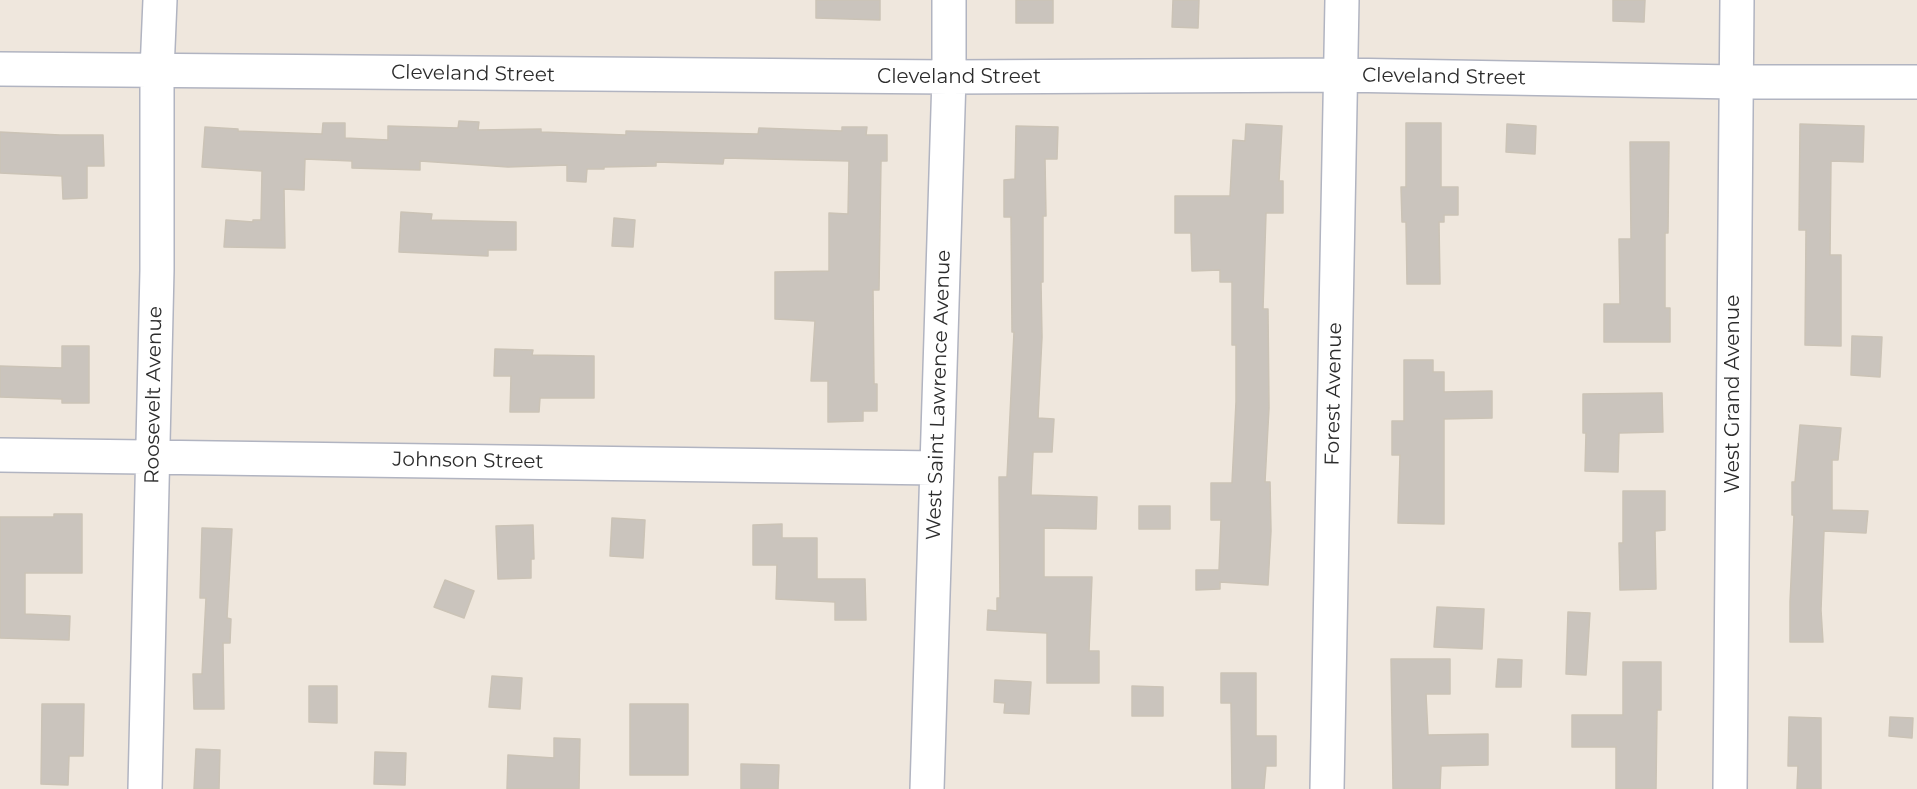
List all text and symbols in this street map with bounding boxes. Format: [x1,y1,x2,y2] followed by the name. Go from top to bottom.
[391,61,555,87] street label: Cleveland Street
[1362,64,1526,90] street label: Cleveland Street
[877,65,1041,89] street label: Cleveland Street
[922,249,956,541] street label: West Saint Lawrence Avenue
[1721,295,1745,493] street label: West Grand Avenue
[140,306,168,484] street label: Roosevelt Avenue
[1321,322,1347,466] street label: Forest Avenue
[392,448,544,474] street label: Johnson Street

